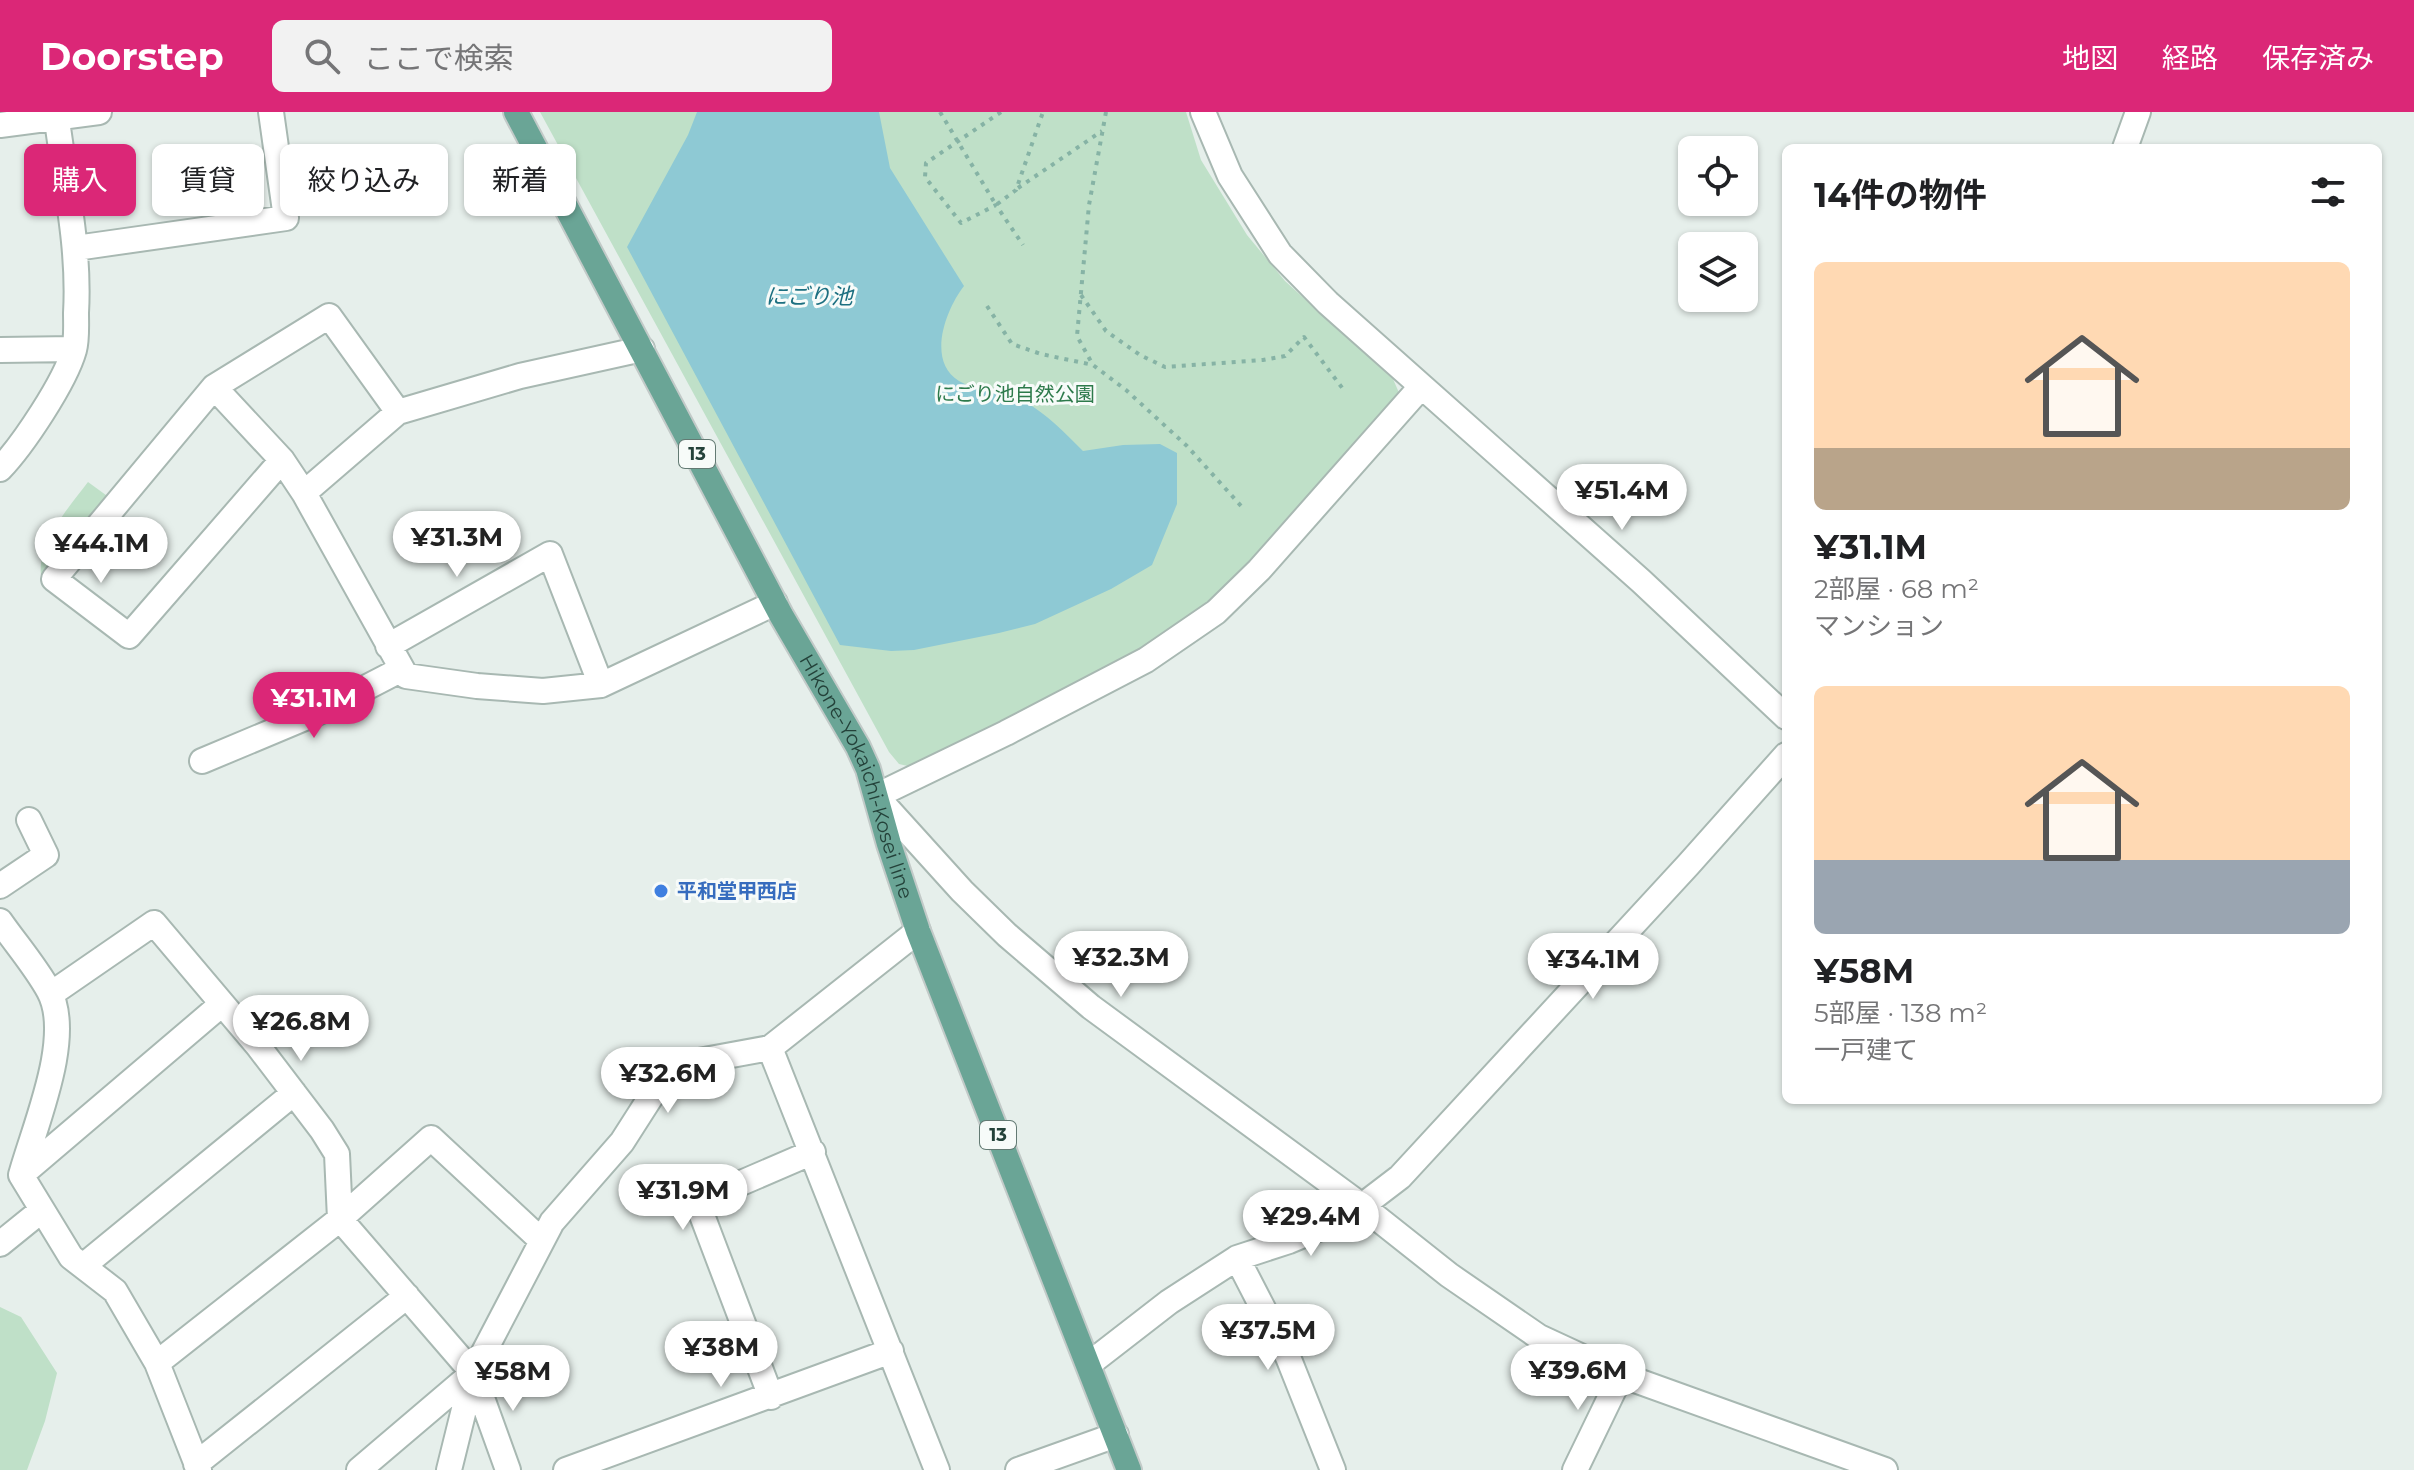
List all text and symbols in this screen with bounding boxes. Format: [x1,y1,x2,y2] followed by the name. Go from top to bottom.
[272,20,832,92] search box
[40,33,224,80] text: Doorstep
[300,34,344,78] icon: search
[364,40,514,77] text: ここで検索
[2062,41,2118,75] text: 地図
[2162,41,2218,75] text: 経路
[2262,41,2374,75] text: 保存済み
[1678,136,1758,312] map controls
[1678,136,1758,216] button: locate
[24,144,136,216] chip: 購入
[152,144,264,216] chip: 賃貸
[280,144,448,216] chip: 絞り込み
[464,144,576,216] chip: 新着
[2306,170,2350,214] icon: filters
[1814,174,1987,216] text: 14件の物件
[1678,232,1758,312] button: layers
[765,283,855,310] water label: にごり池
[2010,314,2154,458] icon: home
[935,382,1095,406] park label: にごり池自然公園
[679,440,715,468] road number: 13
[1557,464,1687,532] pin: ¥51.4M
[1575,474,1669,506] text: ¥51.4M
[392,511,522,579] pin: ¥31.3M
[36,517,166,585] pin: ¥44.1M
[411,521,503,553] text: ¥31.3M
[1814,526,1927,568] text: ¥31.1M
[53,527,149,559] text: ¥44.1M
[1814,573,1979,605] text: 2部屋 · 68 m²
[1814,610,1944,642] text: マンション
[794,650,918,902] street label: Hikone-Yokaichi-Kosei line
[249,672,379,740] pin: ¥31.1M
[271,682,357,714] text: ¥31.1M
[2010,738,2154,882] icon: home
[677,879,797,903] place label: 平和堂甲西店
[652,882,670,900] marker: 平和堂甲西店
[1056,931,1186,999] pin: ¥32.3M
[1528,933,1658,1001] pin: ¥34.1M
[1072,941,1170,973] text: ¥32.3M
[1546,943,1640,975] text: ¥34.1M
[1814,950,1914,992] text: ¥58M
[236,995,366,1063] pin: ¥26.8M
[1814,997,1987,1029] text: 5部屋 · 138 m²
[251,1005,351,1037] text: ¥26.8M
[1814,1034,1918,1066] text: 一戸建て
[603,1047,733,1115] pin: ¥32.6M
[619,1057,717,1089] text: ¥32.6M
[980,1121,1016,1149] road number: 13
[618,1164,748,1232] pin: ¥31.9M
[636,1174,730,1206] text: ¥31.9M
[1246,1190,1376,1258] pin: ¥29.4M
[1261,1200,1361,1232] text: ¥29.4M
[1203,1304,1333,1372] pin: ¥37.5M
[1220,1314,1316,1346] text: ¥37.5M
[674,1321,768,1389] pin: ¥38M
[683,1331,759,1363] text: ¥38M
[1513,1344,1643,1412] pin: ¥39.6M
[466,1345,560,1413] pin: ¥58M
[1529,1354,1627,1386] text: ¥39.6M
[475,1355,551,1387] text: ¥58M

